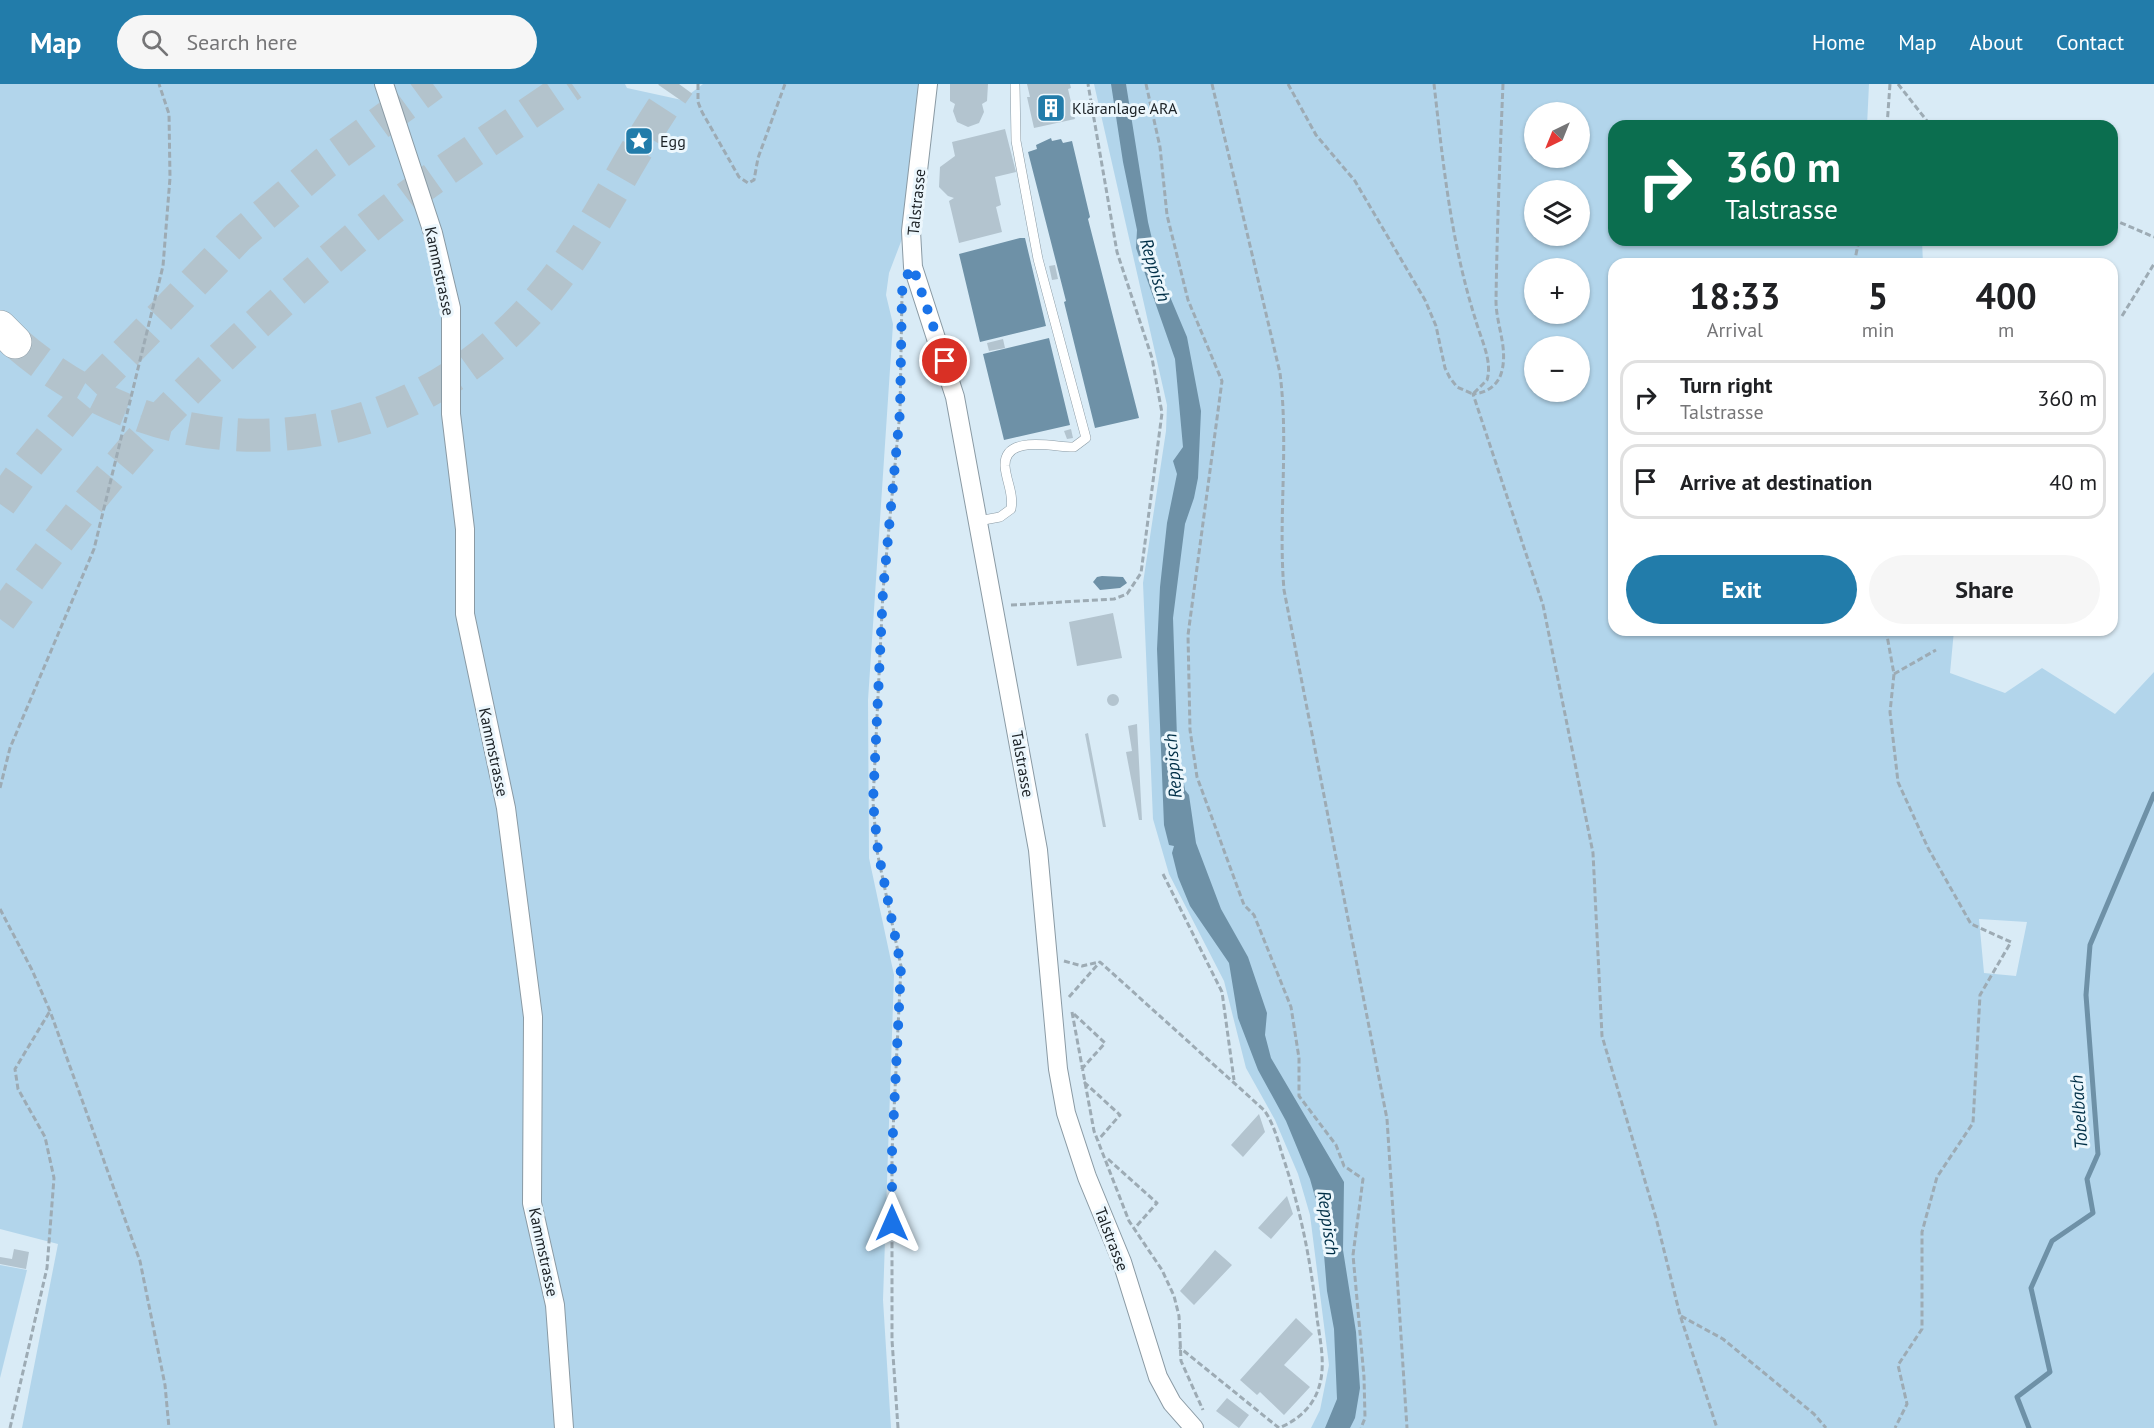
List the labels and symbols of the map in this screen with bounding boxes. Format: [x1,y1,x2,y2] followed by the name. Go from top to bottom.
[1035,92,1067,124] building icon: Kläranlage ARA
[1072,98,1178,118] place label: Kläranlage ARA
[1524,102,1590,168] north arrow
[623,125,655,157] place icon: Egg
[660,131,686,151] place label: Egg
[903,168,929,236] street label: Talstrasse
[421,225,459,317] street label: Kammstrasse
[1135,235,1176,304] water label: Reppisch
[919,335,970,386] pin
[475,706,513,798] street label: Kammstrasse
[1007,729,1039,799] street label: Talstrasse
[1158,733,1187,799] water label: Reppisch
[2064,1074,2093,1150] water label: Tobelbach
[1313,1189,1344,1257] water label: Reppisch
[860,1191,924,1255] position arrow
[1091,1204,1133,1274] street label: Talstrasse
[525,1206,563,1298] street label: Kammstrasse

